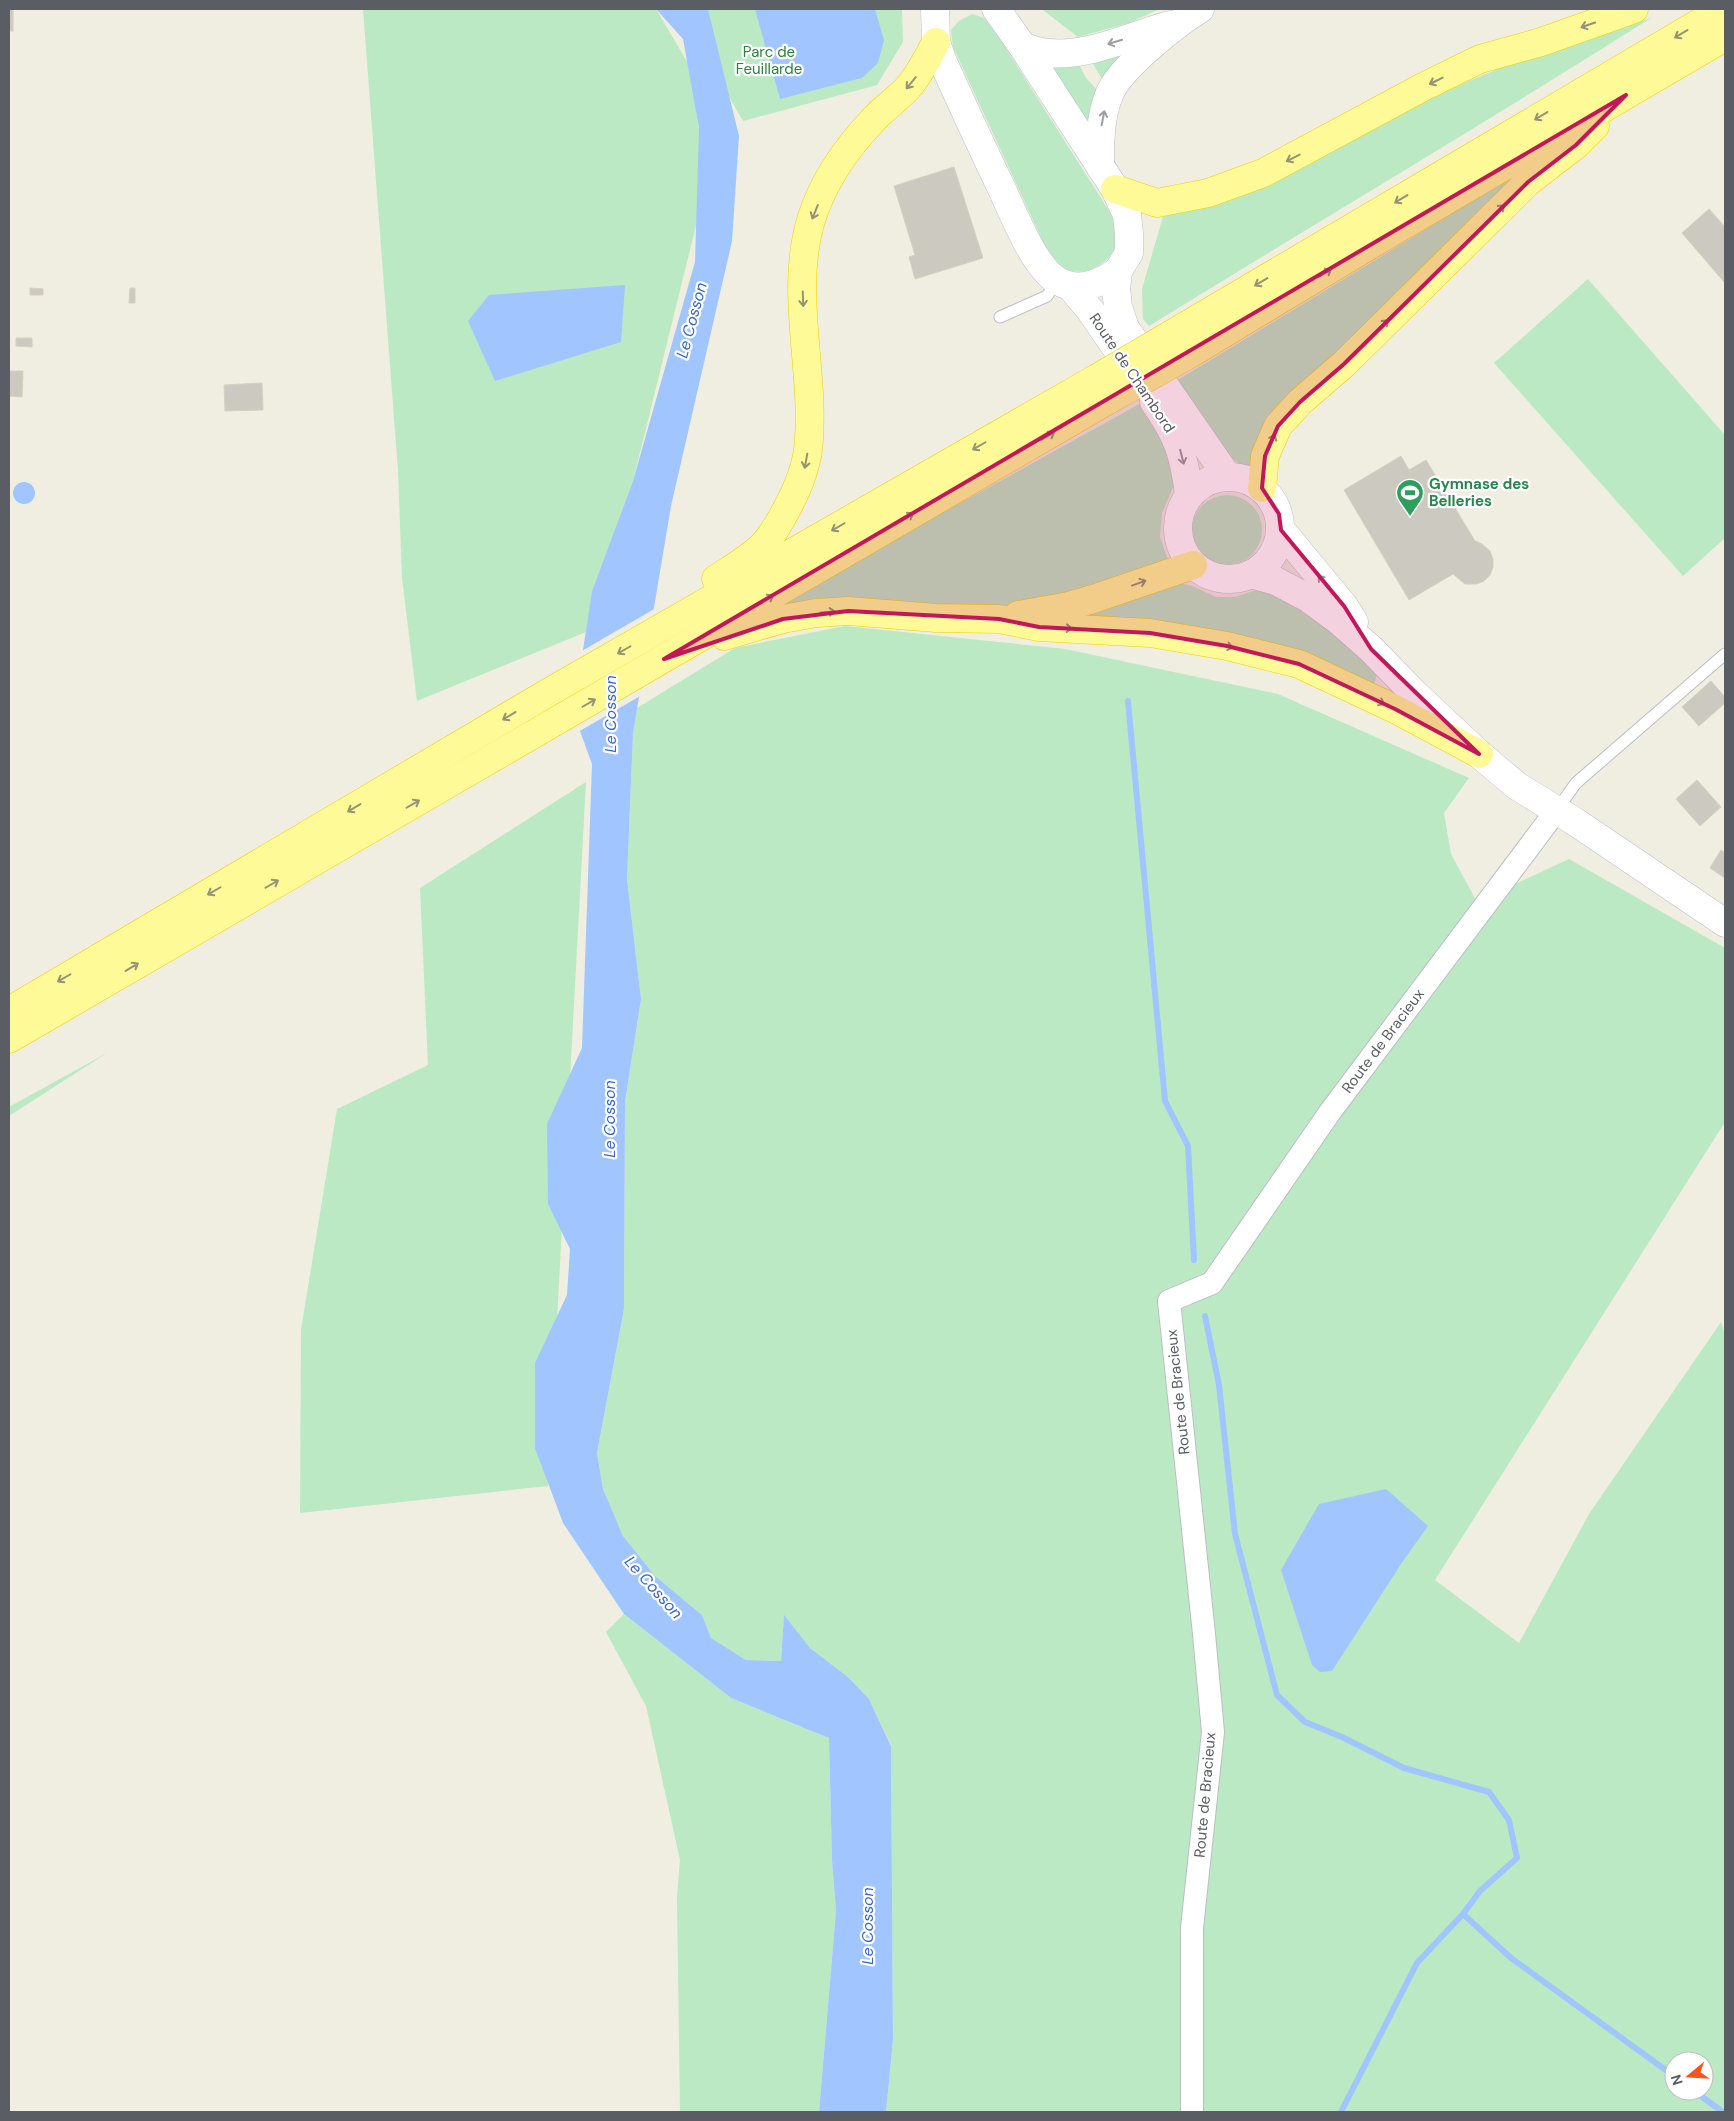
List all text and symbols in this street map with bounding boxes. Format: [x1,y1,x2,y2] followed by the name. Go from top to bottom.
[1580,21,1596,30] one-way arrow
[1674,29,1688,39] one-way arrow
[1108,38,1124,48] one-way arrow
[736,42,802,79] park label: Parc de Feuillarde
[905,76,916,89] one-way arrow
[1428,76,1443,86] one-way arrow
[1099,110,1109,126] one-way arrow
[1534,112,1548,122] one-way arrow
[1285,153,1300,163] one-way arrow
[1393,194,1408,204] one-way arrow
[810,204,819,219] one-way arrow
[1493,204,1505,217] one-way arrow
[1317,267,1331,277] one-way arrow
[1254,277,1269,287] one-way arrow
[671,280,712,360] water label: Le Cosson
[798,290,808,306] one-way arrow
[1085,309,1179,437] street label: Route de Chambord
[1377,319,1390,331] one-way arrow
[1040,430,1054,440] one-way arrow
[1267,434,1277,449] one-way arrow
[972,441,986,451] one-way arrow
[1178,449,1187,465] one-way arrow
[800,452,810,468] one-way arrow
[1429,474,1529,511] place label: Gymnase des Belleries
[1395,478,1425,517] sports icon: Gymnase des Belleries
[900,512,914,522] one-way arrow
[831,523,846,532] one-way arrow
[1317,574,1329,587] one-way arrow
[1131,578,1146,587] one-way arrow
[759,593,773,603] one-way arrow
[820,608,836,617] one-way arrow
[1056,624,1072,633] one-way arrow
[1217,642,1233,651] one-way arrow
[616,645,631,655] one-way arrow
[600,675,621,753] water label: Le Cosson
[581,697,595,707] one-way arrow
[1370,697,1385,706] one-way arrow
[501,711,516,721] one-way arrow
[406,798,420,808] one-way arrow
[348,803,362,813] one-way arrow
[265,879,279,889] one-way arrow
[208,886,222,896] one-way arrow
[125,961,139,971] one-way arrow
[57,973,72,983] one-way arrow
[1337,984,1429,1097] street label: Route de Bracieux
[599,1080,620,1158] water label: Le Cosson
[1161,1328,1195,1455] street label: Route de Bracieux
[620,1552,687,1623] water label: Le Cosson
[1190,1731,1220,1858] street label: Route de Bracieux
[857,1887,878,1965] water label: Le Cosson
[1664,2051,1714,2101] north arrow
[1666,2072,1687,2088] text: N

